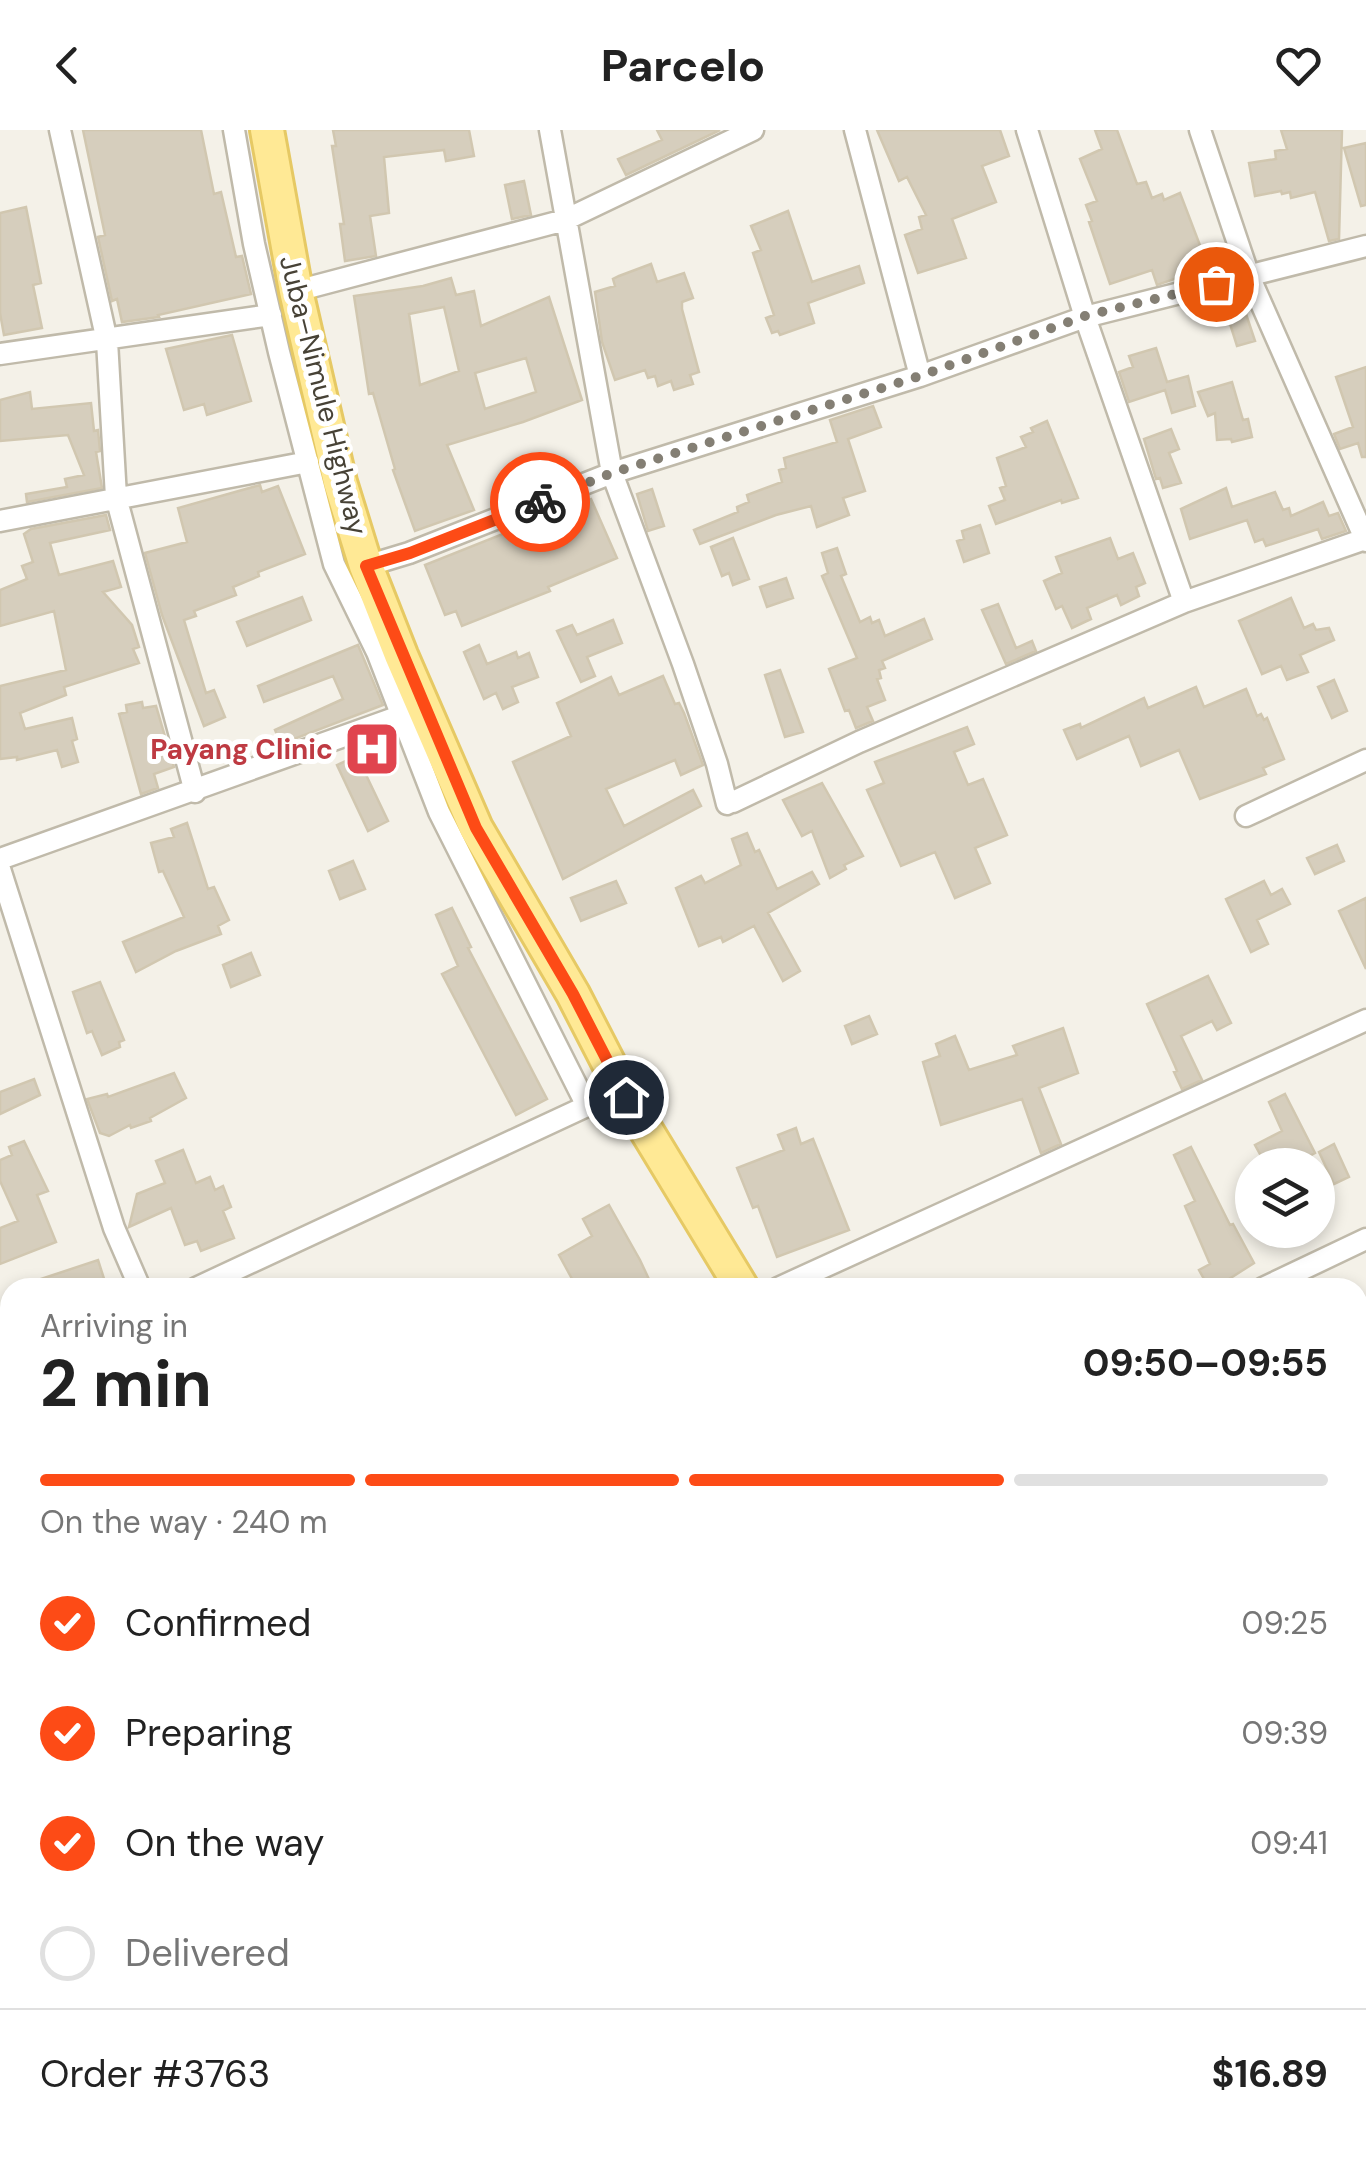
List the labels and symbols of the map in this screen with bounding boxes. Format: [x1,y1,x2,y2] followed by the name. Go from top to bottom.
[1174,242,1259,327] pin
[271,251,376,539] street label: Juba–Nimule Highway
[490,452,590,552] courier
[342,719,402,779] hospital icon: Payang Clinic
[150,731,333,768] place label: Payang Clinic
[584,1055,669,1140] pin

